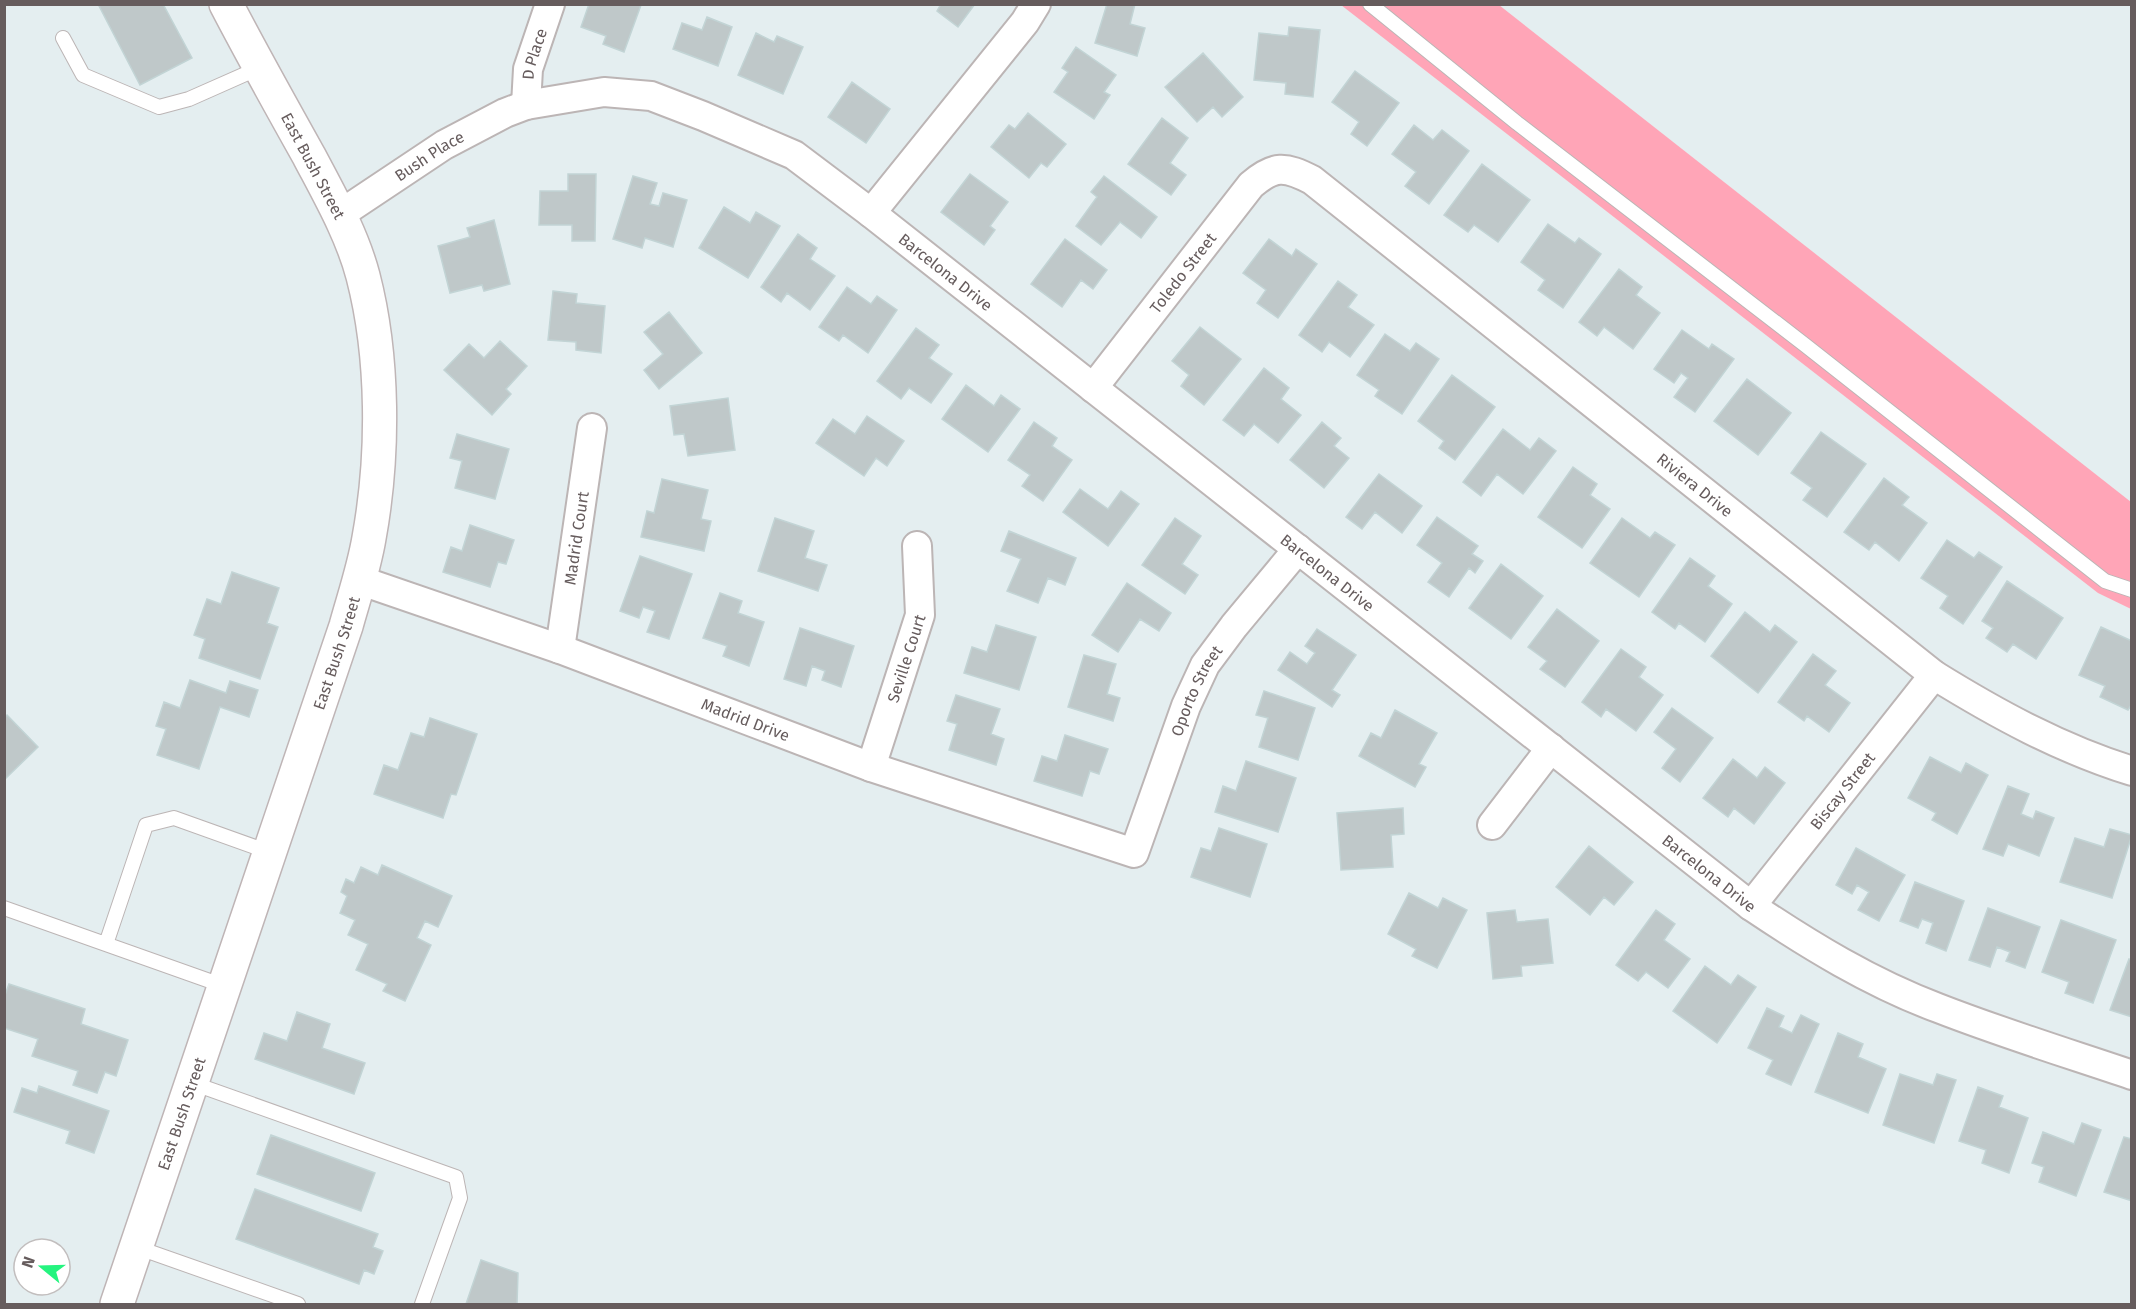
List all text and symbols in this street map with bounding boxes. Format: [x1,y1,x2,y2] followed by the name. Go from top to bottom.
[518,26,551,80] street label: D Place
[277,109,349,223] street label: East Bush Street
[391,127,467,185] street label: Bush Place
[895,229,996,315] street label: Barcelona Drive
[1145,229,1220,317] street label: Toledo Street
[1653,449,1737,521] street label: Riviera Drive
[560,490,592,586] street label: Madrid Court
[1277,530,1378,615] street label: Barcelona Drive
[309,594,364,712] street label: East Bush Street
[883,612,929,705] street label: Seville Court
[1167,641,1226,739] street label: Oporto Street
[699,694,792,745] street label: Madrid Drive
[1806,748,1879,833] street label: Biscay Street
[1659,830,1760,916] street label: Barcelona Drive
[153,1054,209,1173] street label: East Bush Street
[12,1237,72,1297] north arrow
[18,1254,39,1270] text: N

